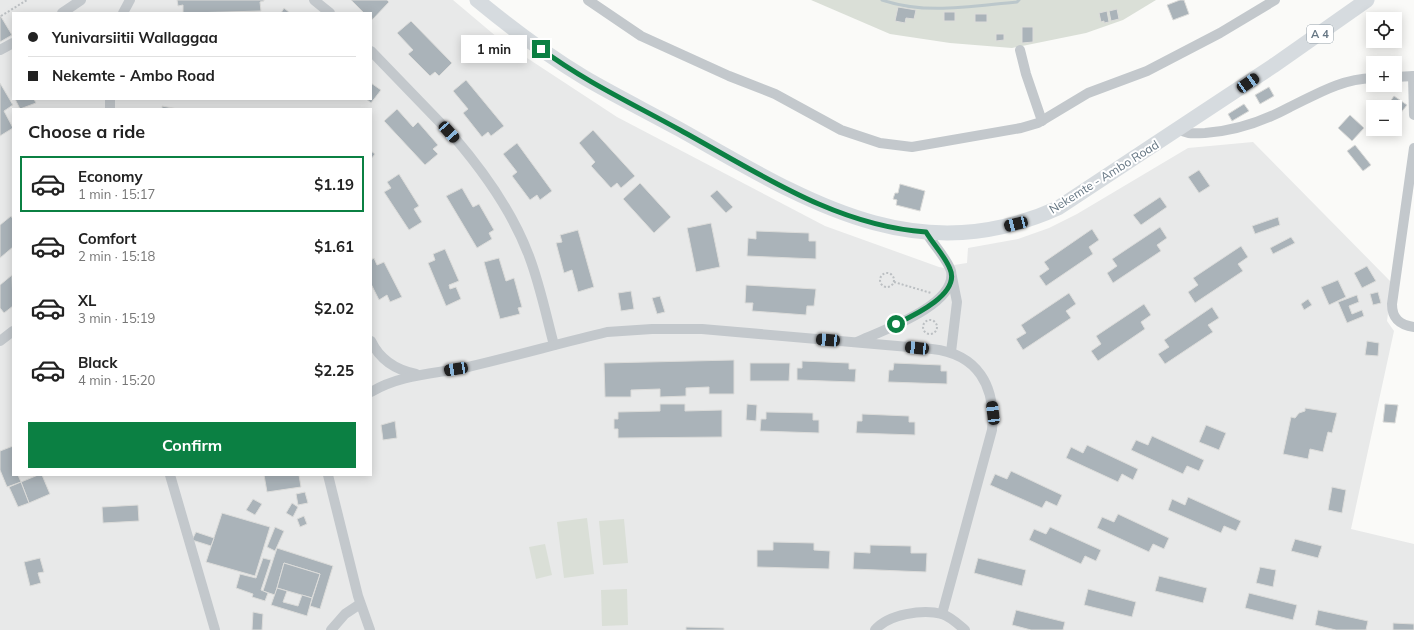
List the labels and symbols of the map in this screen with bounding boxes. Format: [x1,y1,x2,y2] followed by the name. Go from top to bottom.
[1307,25,1333,43] road number: A 4
[461,35,527,63] callout: 1 min
[532,40,550,58] route end
[1235,71,1261,95] car
[437,119,461,145] car
[1046,137,1161,216] street label: Nekemte - Ambo Road
[1003,215,1029,233] car
[887,315,905,333] route start
[816,333,840,347] car
[904,341,930,355] car
[443,361,469,377] car
[986,400,1000,426] car

